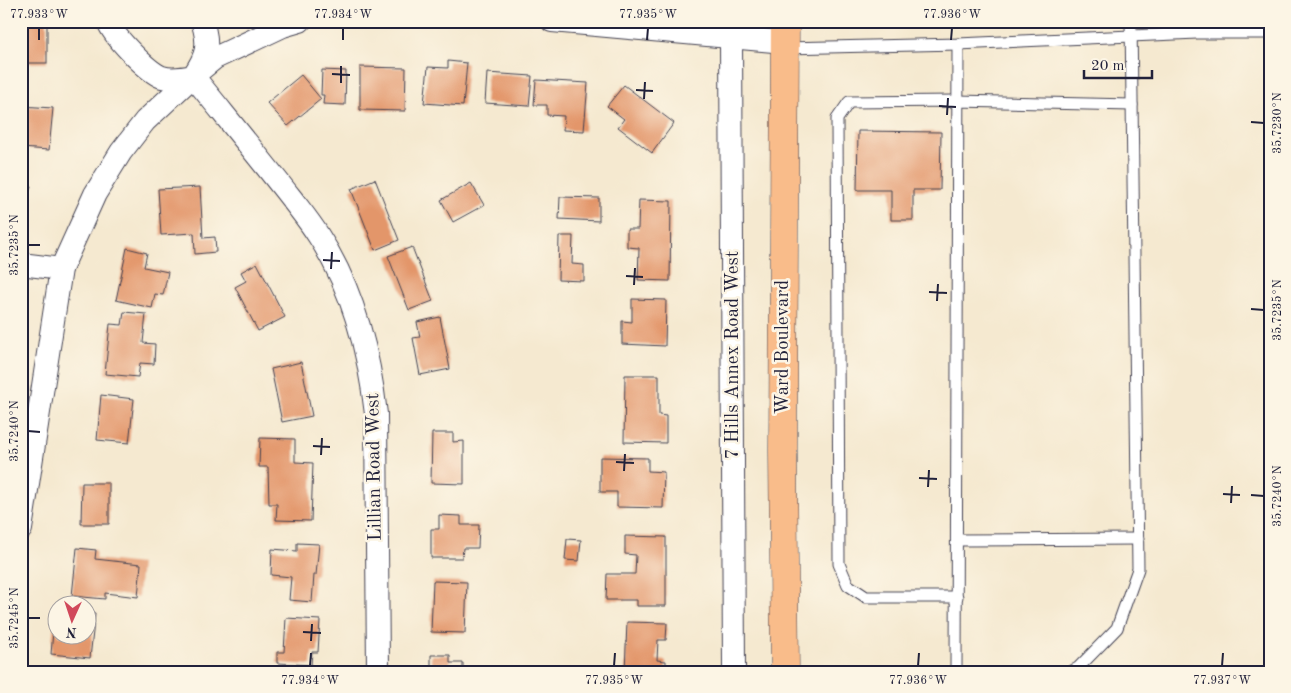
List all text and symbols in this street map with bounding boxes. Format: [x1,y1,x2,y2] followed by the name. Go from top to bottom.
[619,8,677,21] text: 77.935°W
[10,9,68,21] text: 77.933°W
[314,9,372,21] text: 77.934°W
[923,9,981,21] text: 77.936°W
[1084,48,1151,80] scale bar
[1091,59,1125,74] text: 20 m
[1271,92,1284,154] text: 35.7230°N
[8,214,21,276] text: 35.7235°N
[724,250,743,460] street label: 7 Hills Annex Road West
[1271,279,1284,341] text: 35.7235°N
[774,280,793,414] street label: Ward Boulevard
[364,393,386,541] street label: Lillian Road West
[8,400,21,462] text: 35.7240°N
[1271,465,1284,527] text: 35.7240°N
[8,587,21,649] text: 35.7245°N
[48,596,98,646] north arrow
[65,625,77,639] text: N
[585,674,643,687] text: 77.935°W
[281,675,339,687] text: 77.934°W
[889,675,947,687] text: 77.936°W
[1193,675,1251,687] text: 77.937°W

